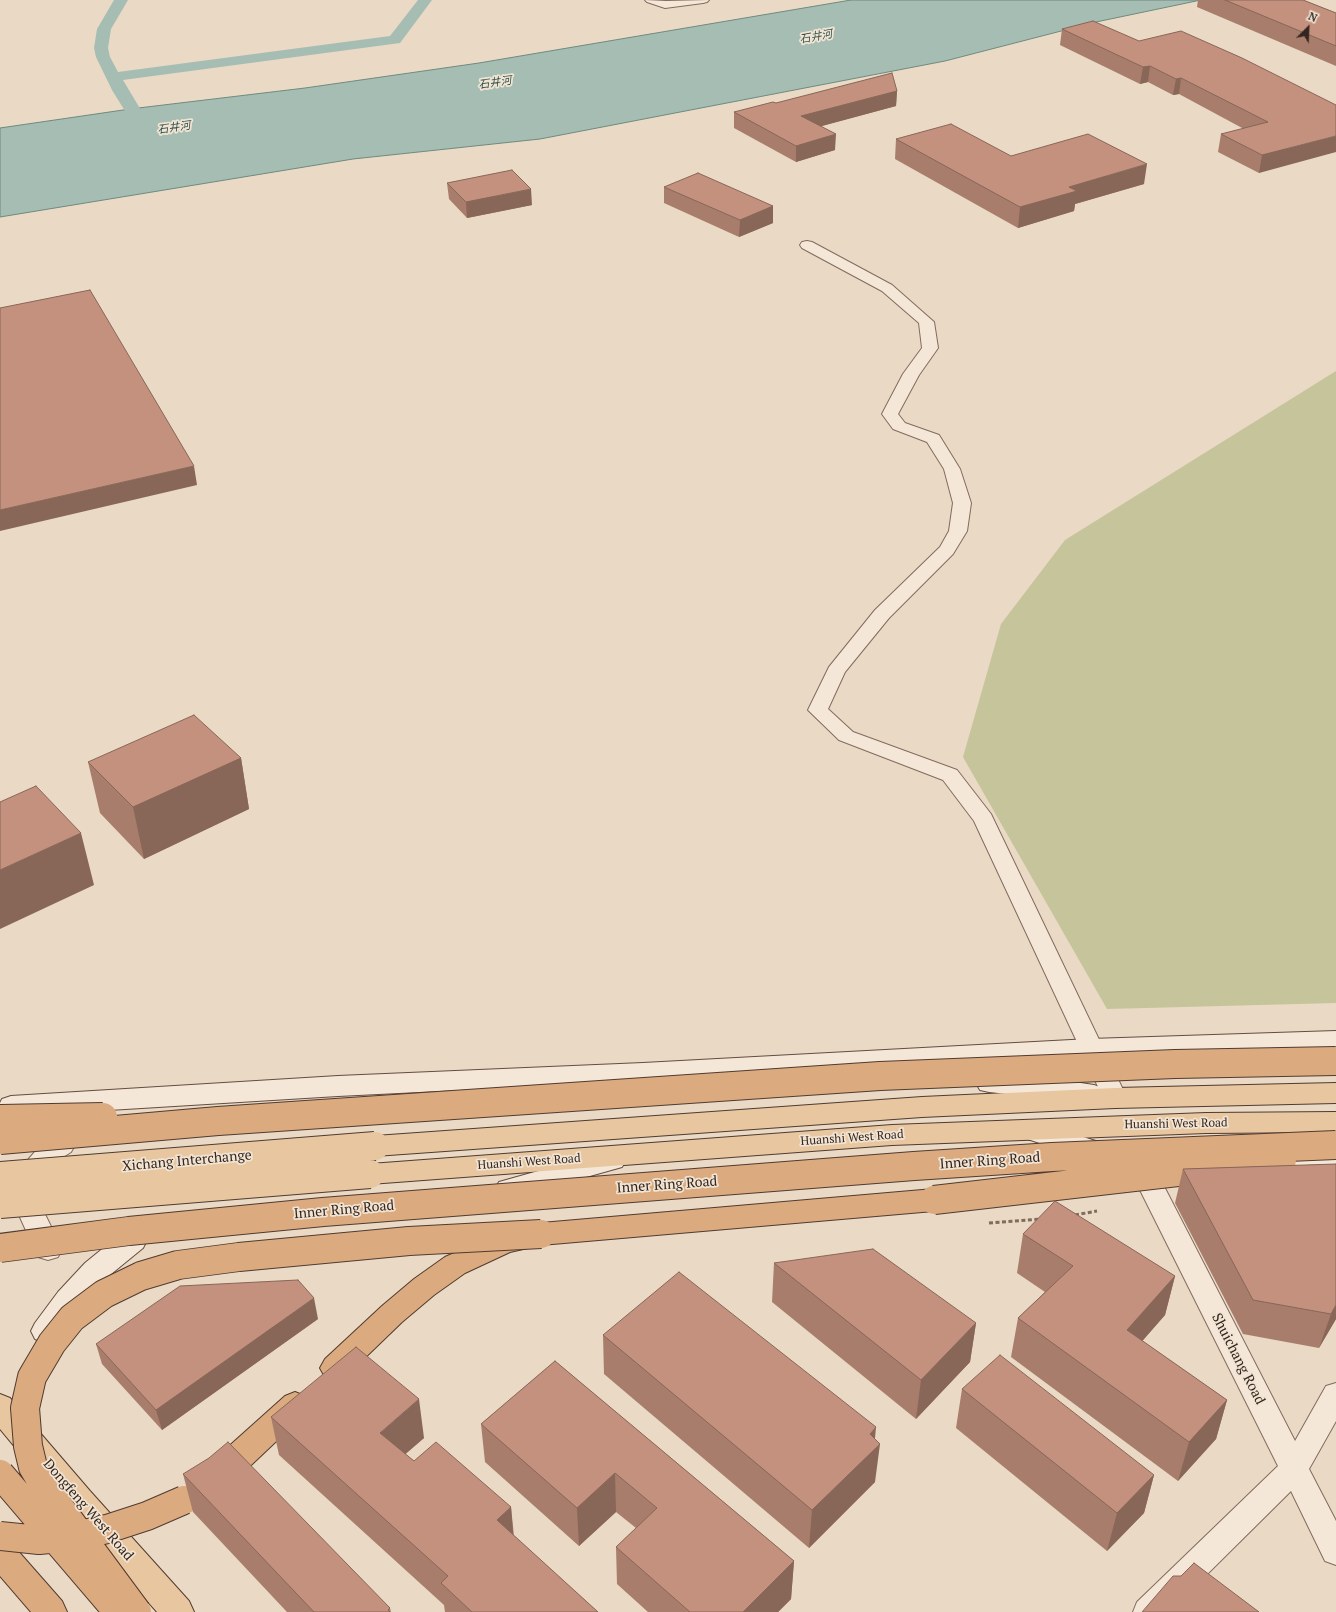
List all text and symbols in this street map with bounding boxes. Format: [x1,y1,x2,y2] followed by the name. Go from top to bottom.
[1288,8,1328,48] north arrow
[1306,9,1320,25] text: N
[799,28,833,46] water label: 石井河
[478,74,512,92] water label: 石井河
[157,119,191,137] water label: 石井河
[1124,1116,1228,1132] street label: Huanshi West Road
[800,1127,904,1149] street label: Huanshi West Road
[122,1147,252,1175] street label: Xichang Interchange
[939,1149,1041,1173] street label: Inner Ring Road
[477,1151,581,1173] street label: Huanshi West Road
[616,1173,718,1197] street label: Inner Ring Road
[293,1197,395,1223] street label: Inner Ring Road
[1208,1311,1268,1407] street label: Shuichang Road
[39,1456,137,1564] street label: Dongfeng West Road

